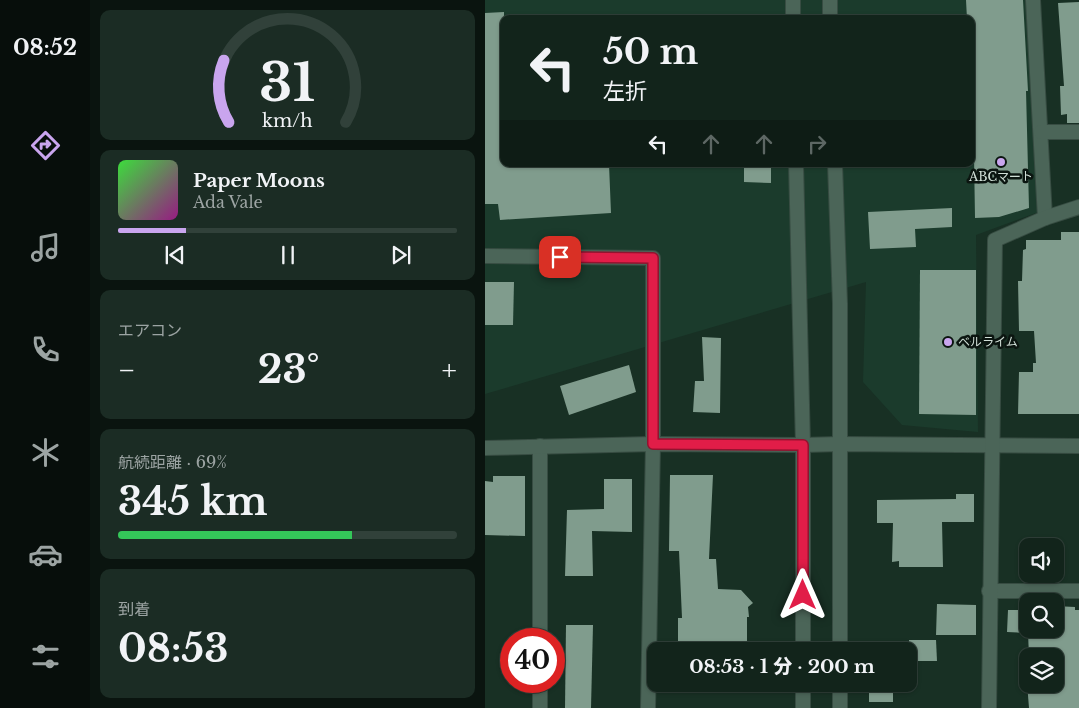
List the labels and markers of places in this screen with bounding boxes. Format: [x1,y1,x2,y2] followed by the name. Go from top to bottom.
[995,156,1007,168] marker: ABCマート
[968,169,1033,184] place label: ABCマート
[539,236,581,278] pin
[958,334,1018,349] place label: ベルライム
[942,336,954,348] marker: ベルライム

